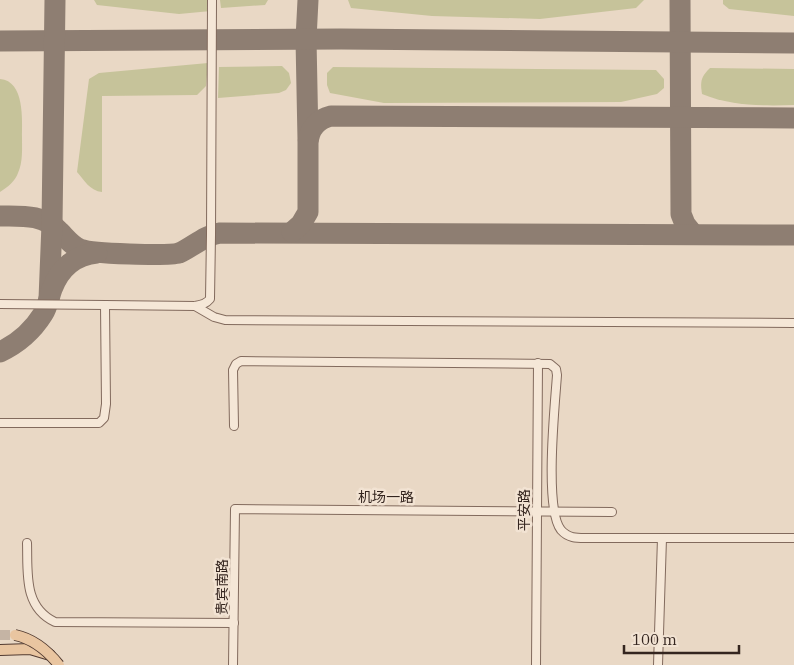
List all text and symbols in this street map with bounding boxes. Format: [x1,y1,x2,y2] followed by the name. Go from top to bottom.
[358,488,414,506] street label: 机场一路
[515,489,533,531] street label: 平安路
[213,559,231,615] street label: 贵宾南路
[624,622,739,654] scale bar
[632,630,677,649] text: 100 m

